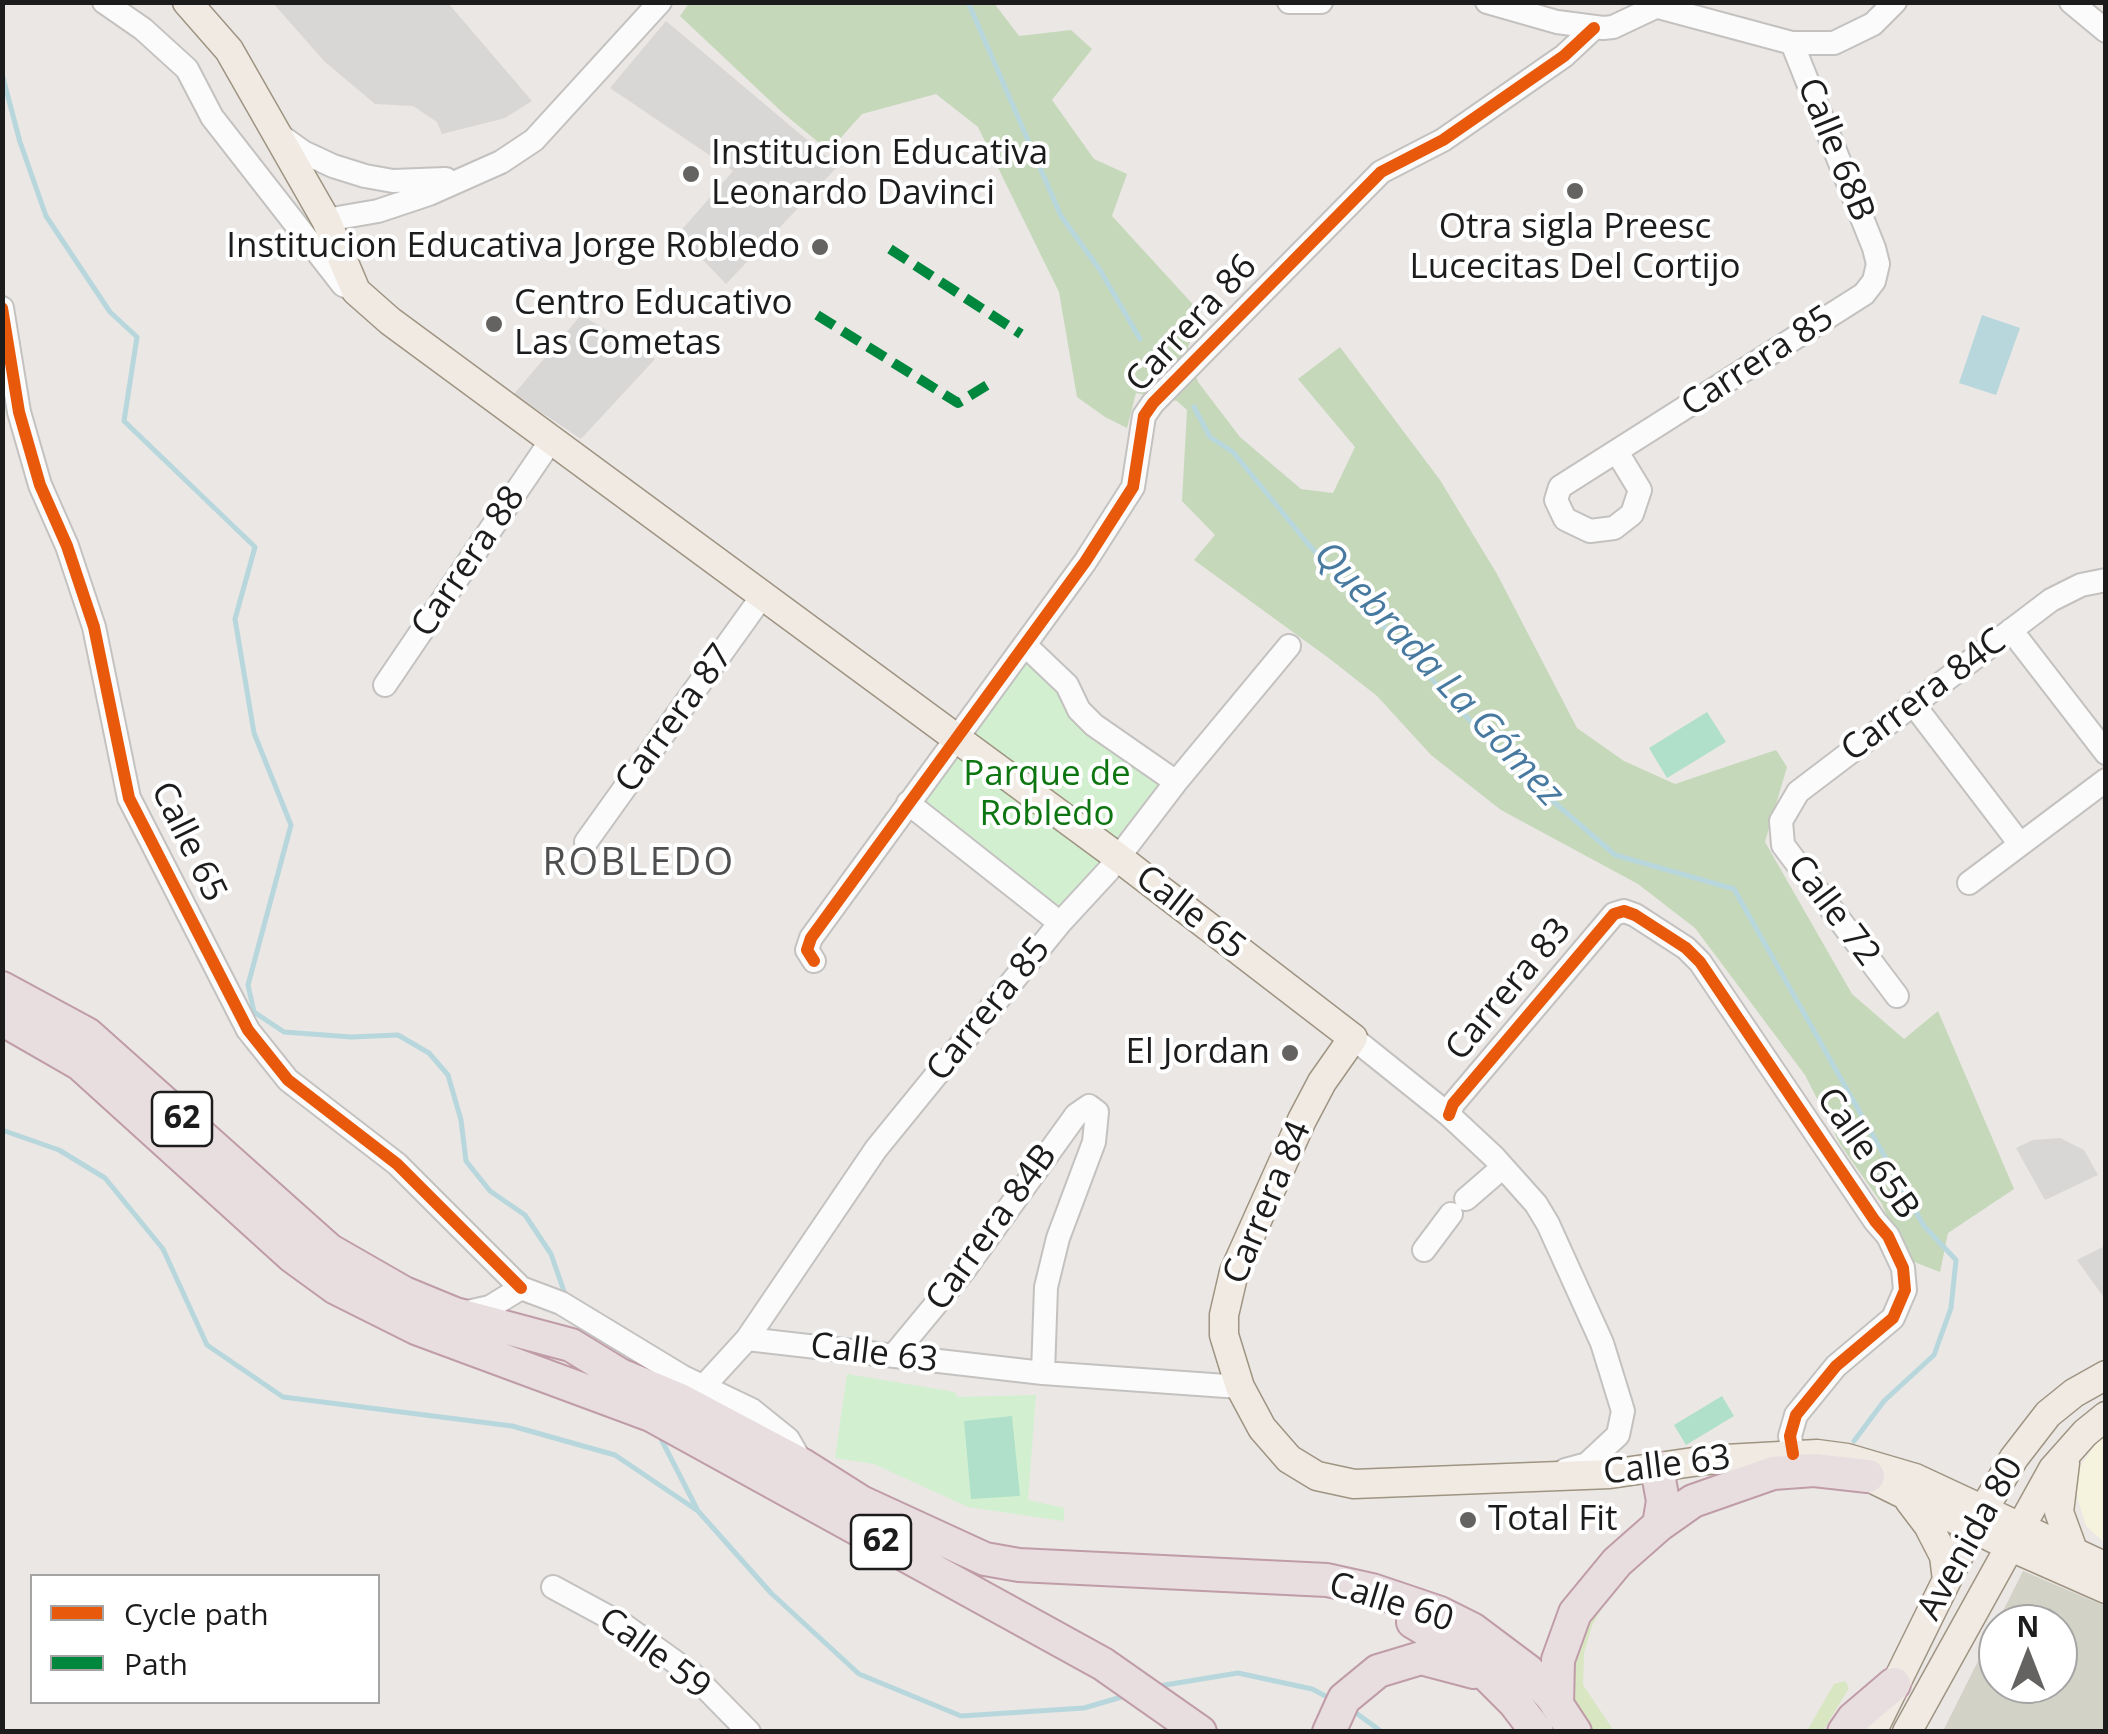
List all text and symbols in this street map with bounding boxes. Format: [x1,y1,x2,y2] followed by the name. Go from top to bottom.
[1787,72,1883,228] street label: Calle 68B
[711,133,1048,215] place label: Institucion Educativa Leonardo Davinci
[680,163,702,185] marker: Institucion Educativa Leonardo Davinci
[1564,180,1586,202] marker: Otra sigla Preesc Lucecitas Del Cortijo
[1409,207,1741,289] place label: Otra sigla Preesc Lucecitas Del Cortijo
[226,226,800,268] place label: Institucion Educativa Jorge Robledo
[809,236,831,258] marker: Institucion Educativa Jorge Robledo
[1118,247,1266,401] street label: Carrera 86
[514,283,792,365] place label: Centro Educativo Las Cometas
[1674,297,1842,427] street label: Carrera 85
[483,313,505,335] marker: Centro Educativo Las Cometas
[403,479,535,645] street label: Carrera 88
[1303,533,1573,817] water label: Quebrada La Gómez
[1834,621,2014,771] street label: Carrera 84C
[607,637,743,801] street label: Carrera 87
[963,754,1131,836] park label: Parque de Robledo
[141,775,235,909] street label: Calle 65
[542,841,736,887] district label: ROBLEDO
[1778,847,1888,975] street label: Calle 72
[1127,857,1253,969] street label: Calle 65
[1437,910,1581,1070] street label: Carrera 83
[918,930,1060,1090] street label: Carrera 85
[1126,1032,1270,1074] place label: El Jordan
[1279,1042,1301,1064] marker: El Jordan
[1807,1080,1927,1228] street label: Calle 65B
[152,1092,212,1146] road number: 62
[1215,1115,1321,1291] street label: Carrera 84
[918,1137,1066,1319] street label: Carrera 84B
[808,1325,940,1383] street label: Calle 63
[1601,1437,1733,1495] street label: Calle 63
[1909,1450,2033,1628] street label: Avenida 80
[1488,1499,1618,1541] place label: Total Fit
[1457,1509,1479,1531] marker: Total Fit
[851,1515,911,1569] road number: 62
[1324,1564,1458,1642] street label: Calle 60
[30,1574,380,1704] legend
[124,1593,269,1634] text: Cycle path
[590,1599,718,1709] street label: Calle 59
[1978,1604,2078,1704] north arrow
[2017,1607,2039,1645] text: N
[124,1643,188,1684] text: Path

